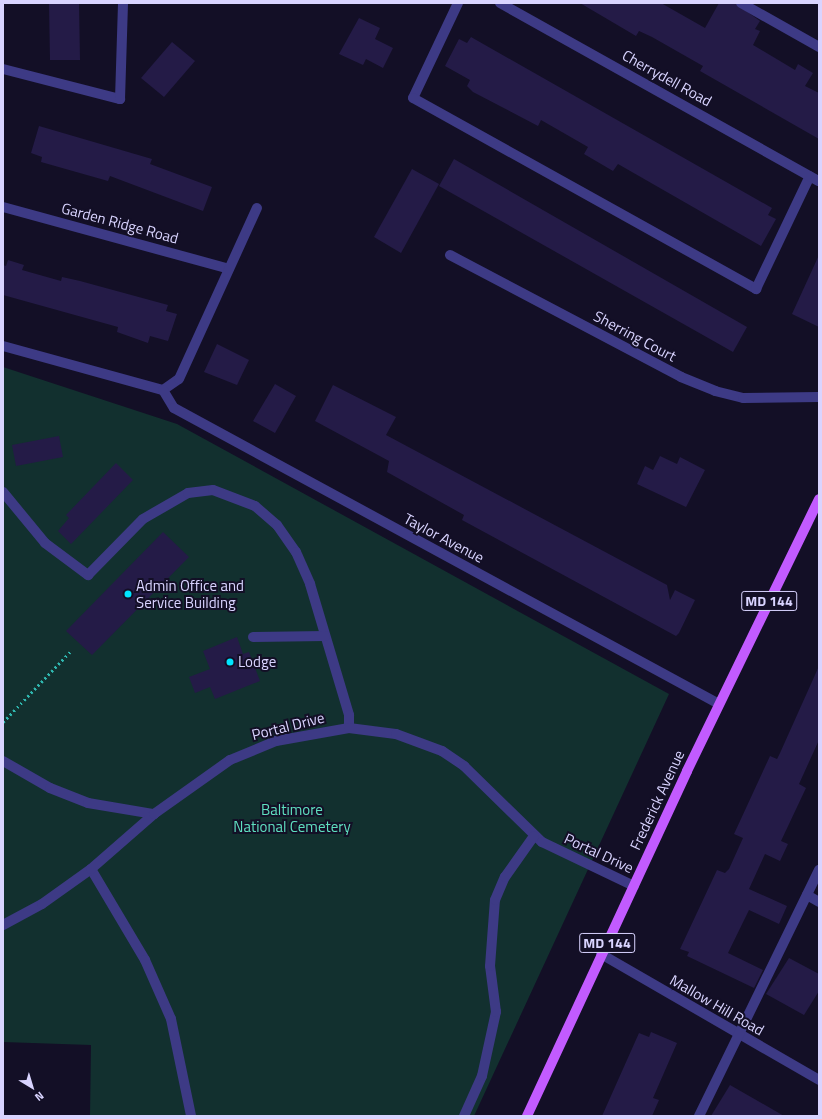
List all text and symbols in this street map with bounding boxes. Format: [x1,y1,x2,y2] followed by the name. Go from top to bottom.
[619,46,715,110] street label: Cherrydell Road
[60,199,180,247] street label: Garden Ridge Road
[591,307,679,365] street label: Sherring Court
[401,509,487,567] street label: Taylor Avenue
[136,576,244,611] place label: Admin Office and Service Building
[123,589,133,599] marker: Admin Office and Service Building
[741,589,797,613] road number: MD 144
[238,653,276,671] place label: Lodge
[225,657,235,667] marker: Lodge
[250,708,326,744] street label: Portal Drive
[626,747,688,853] street label: Frederick Avenue
[233,800,351,835] park label: Baltimore National Cemetery
[562,829,636,877] street label: Portal Drive
[579,931,635,955] road number: MD 144
[667,971,767,1039] street label: Mallow Hill Road
[12,1067,52,1107] north arrow
[31,1088,47,1105] text: N

